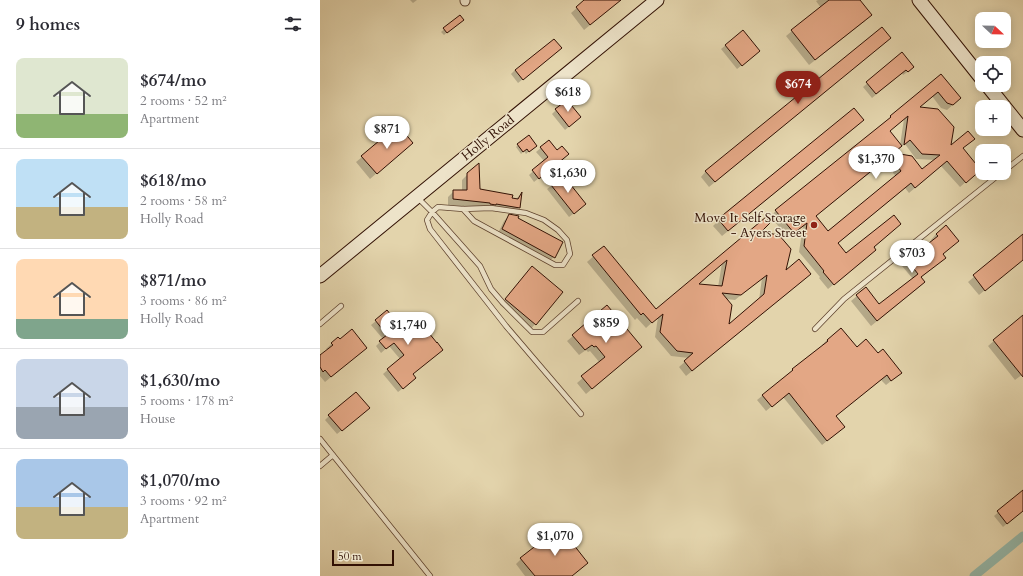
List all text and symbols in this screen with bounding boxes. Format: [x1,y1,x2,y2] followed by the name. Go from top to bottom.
[975,12,1011,48] north arrow
[975,12,1011,180] map controls
[16,13,80,36] text: 9 homes
[282,13,304,35] icon: filters
[975,56,1011,92] button: locate
[140,69,206,92] text: $674/mo
[774,71,822,105] pin: $674
[48,74,96,122] icon: home
[785,75,811,93] text: $674
[544,79,592,113] pin: $618
[555,83,581,101] text: $618
[140,92,227,110] text: 2 rooms · 52 m²
[975,100,1011,136] button: +
[140,110,199,128] text: Apartment
[458,111,518,165] street label: Holly Road
[363,116,411,150] pin: $871
[374,120,400,138] text: $871
[975,144,1011,180] button: −
[843,146,909,180] pin: $1,370
[857,150,895,168] text: $1,370
[535,160,601,194] pin: $1,630
[549,164,587,182] text: $1,630
[140,169,206,192] text: $618/mo
[48,175,96,223] icon: home
[140,192,227,210] text: 2 rooms · 58 m²
[694,209,806,242] place label: Move It Self Storage - Ayers Street
[140,210,203,228] text: Holly Road
[809,220,819,230] marker: Move It Self Storage - Ayers Street
[888,240,936,274] pin: $703
[899,244,925,262] text: $703
[140,269,206,292] text: $871/mo
[48,275,96,323] icon: home
[140,292,227,310] text: 3 rooms · 86 m²
[140,310,203,328] text: Holly Road
[582,310,630,344] pin: $859
[375,312,441,346] pin: $1,740
[593,314,619,332] text: $859
[389,316,427,334] text: $1,740
[140,369,220,392] text: $1,630/mo
[48,375,96,423] icon: home
[140,392,233,410] text: 5 rooms · 178 m²
[140,410,175,428] text: House
[140,469,220,492] text: $1,070/mo
[48,475,96,523] icon: home
[140,492,227,510] text: 3 rooms · 92 m²
[140,510,199,528] text: Apartment
[522,523,588,557] pin: $1,070
[536,527,574,545] text: $1,070
[332,548,394,567] scale bar
[338,549,362,564] text: 50 m

